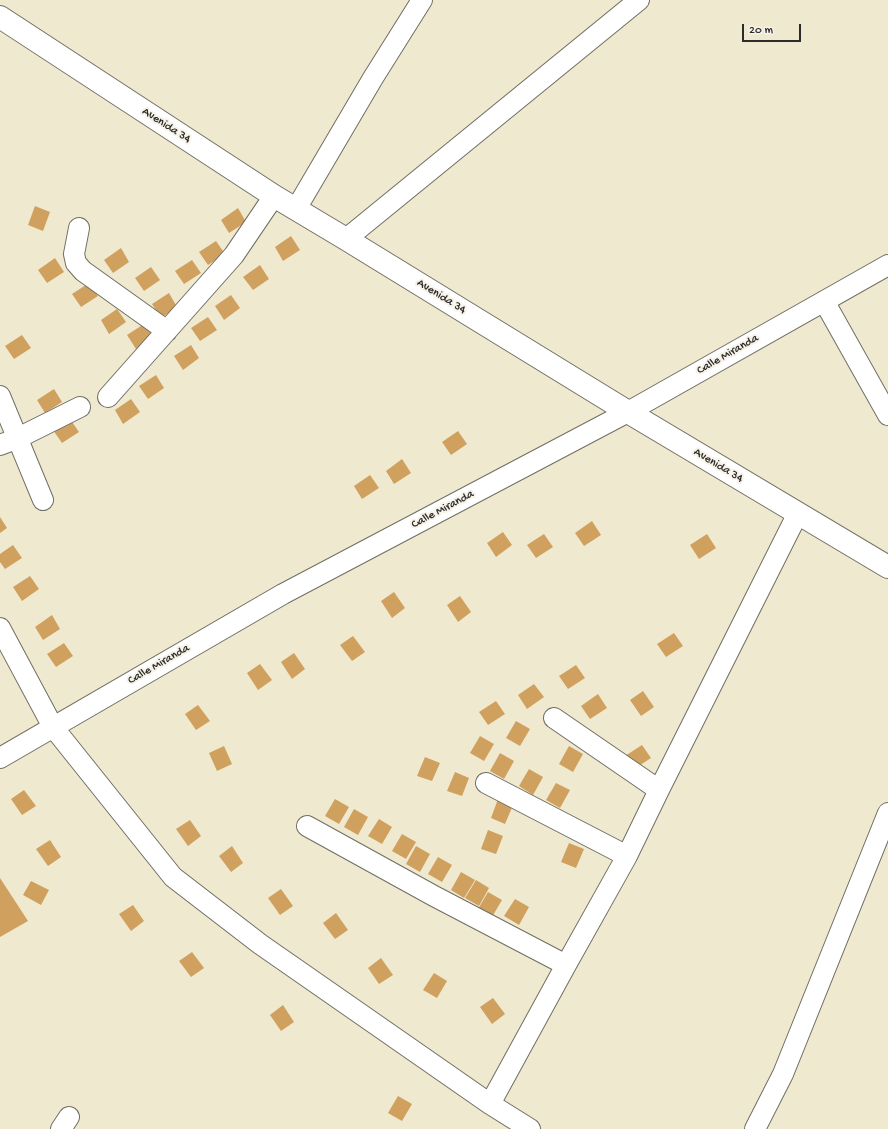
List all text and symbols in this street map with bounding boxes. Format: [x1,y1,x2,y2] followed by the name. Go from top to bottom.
[744,16,803,42] scale bar
[749,24,773,38] text: 20 m
[139,105,193,147] street label: Avenida 34
[414,276,468,318] street label: Avenida 34
[695,332,761,378] street label: Calle Miranda
[691,446,745,486] street label: Avenida 34
[409,488,477,532] street label: Calle Miranda
[126,642,192,688] street label: Calle Miranda

